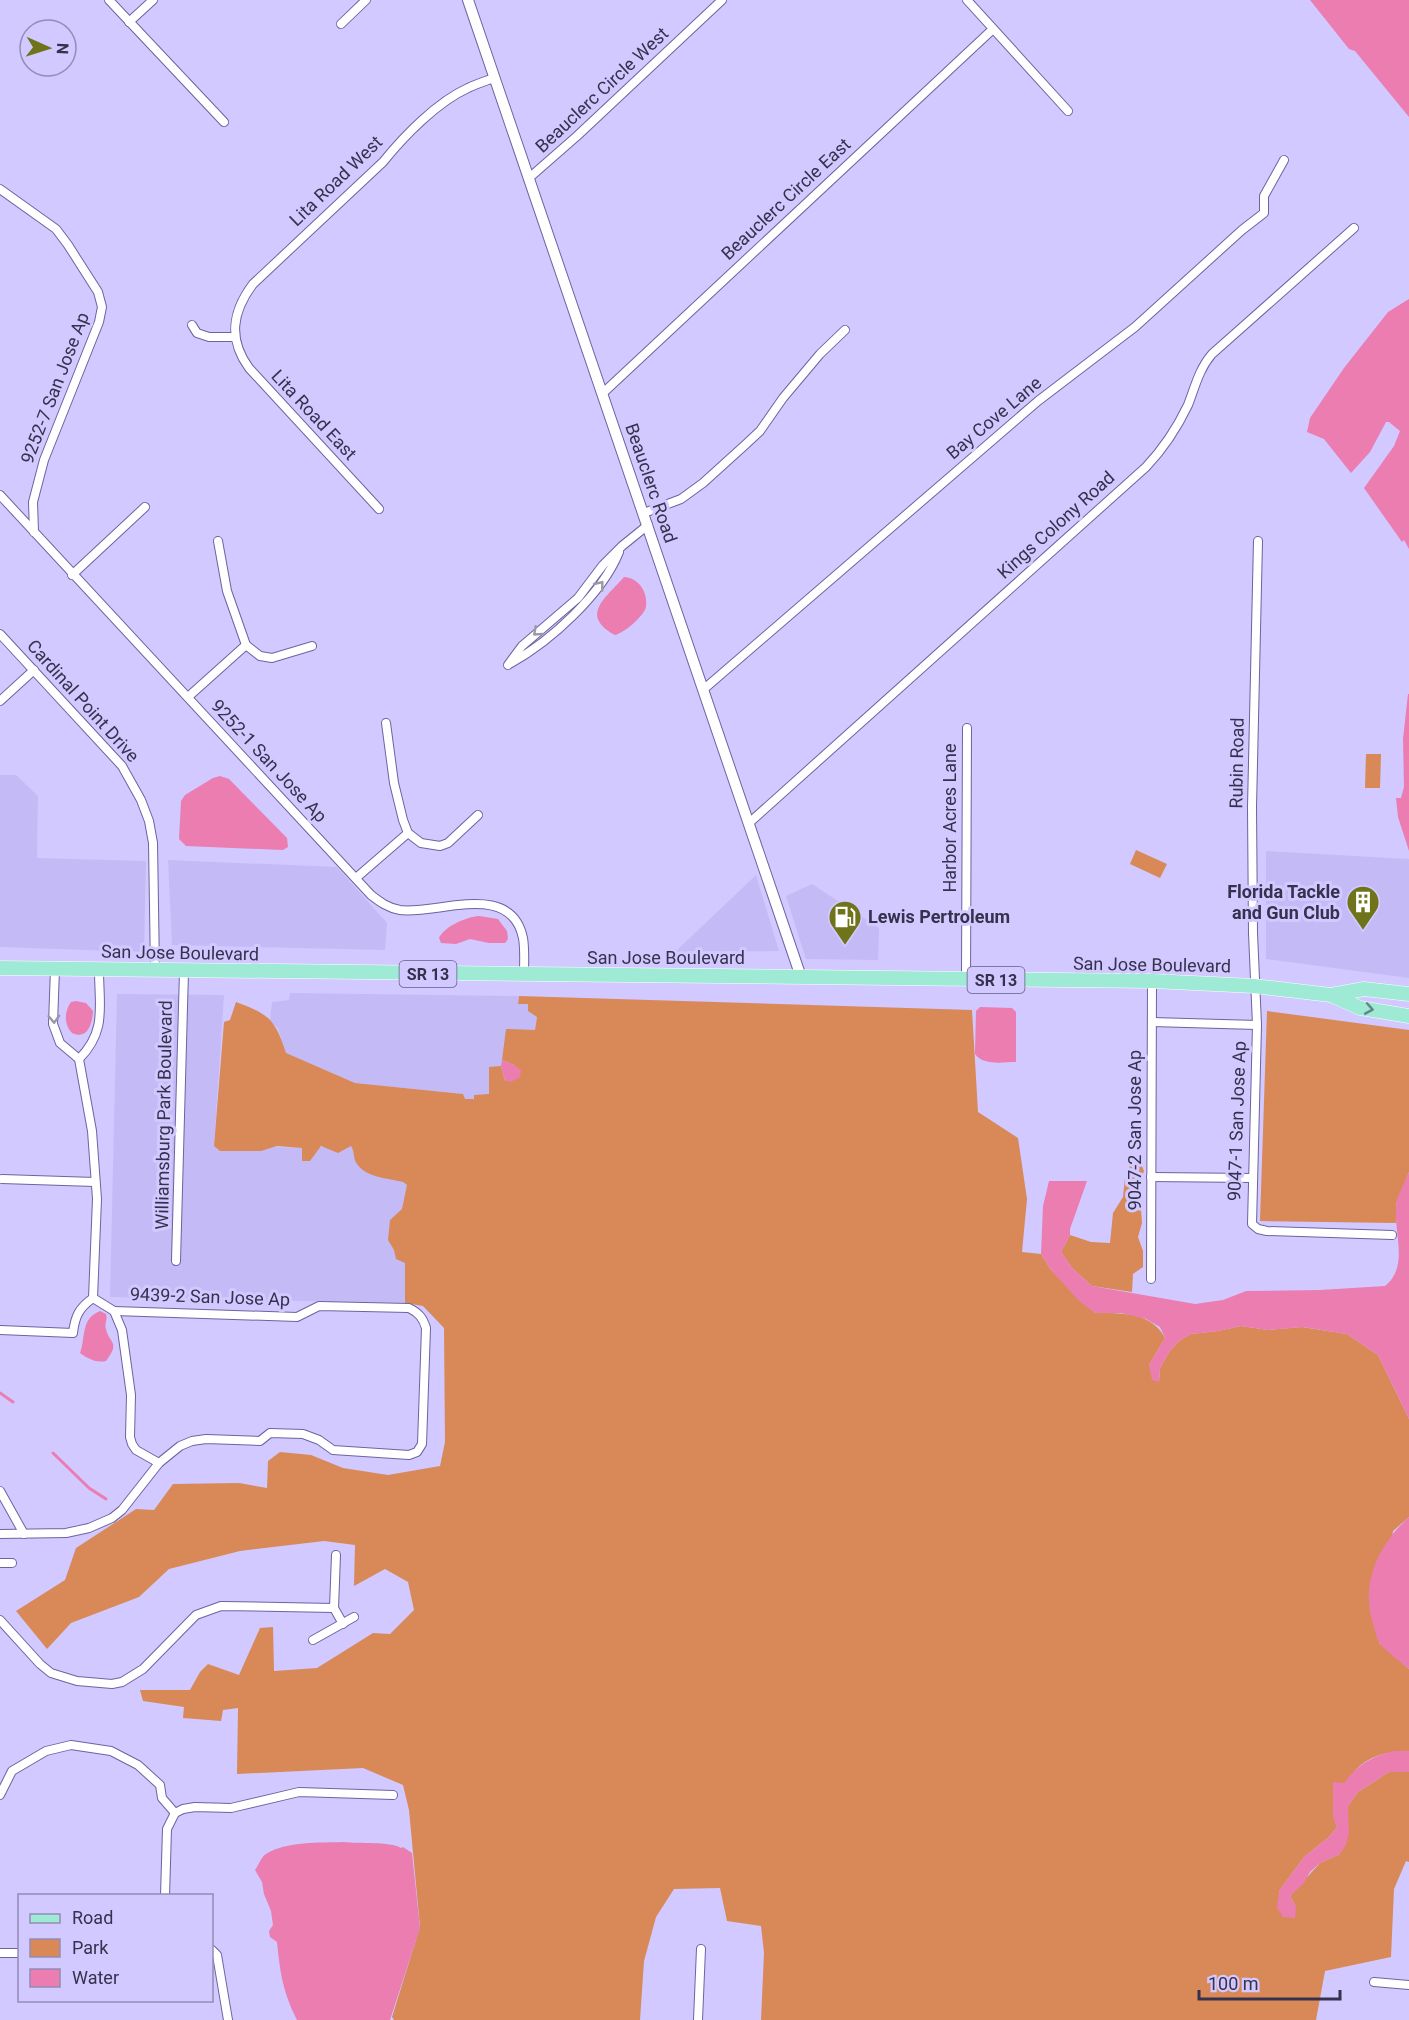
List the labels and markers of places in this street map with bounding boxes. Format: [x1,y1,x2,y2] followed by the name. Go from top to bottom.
[1227,881,1340,923] place label: Florida Tackle and Gun Club
[1345,884,1381,931] building icon: Florida Tackle and Gun Club
[827,899,863,946] fuel station icon: Lewis Pertroleum
[868,906,1010,927] place label: Lewis Pertroleum

